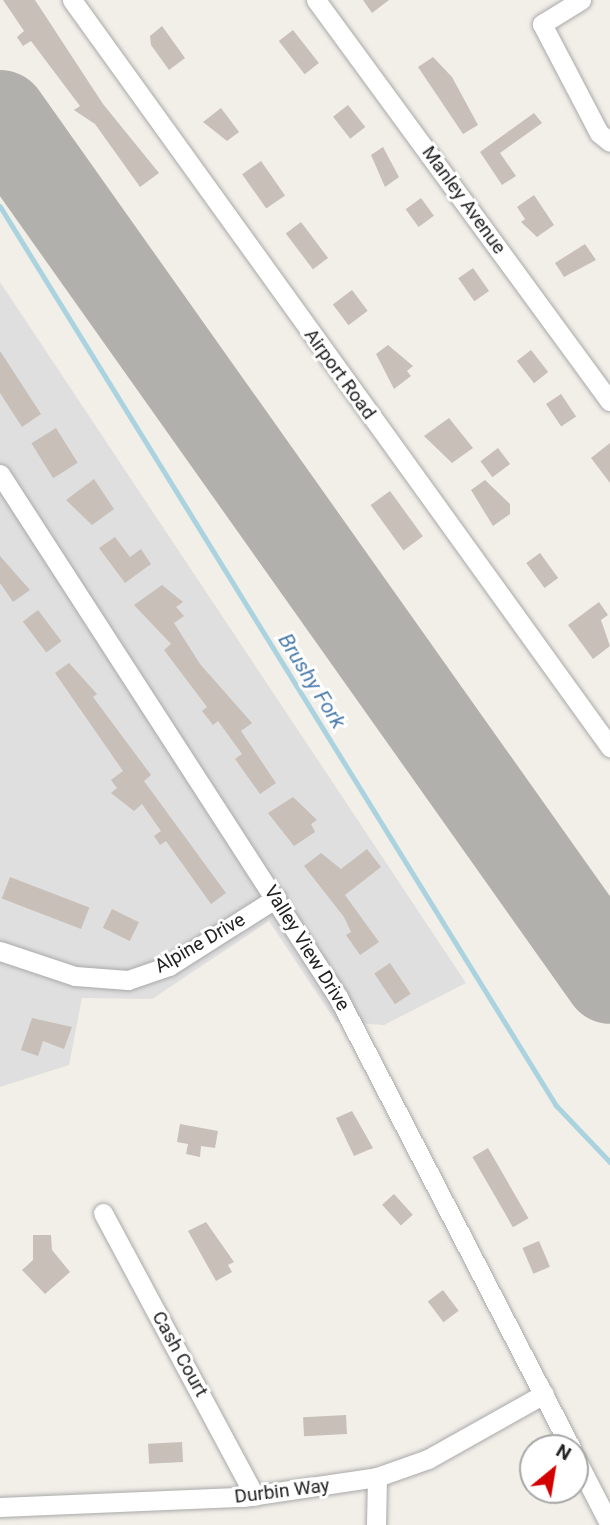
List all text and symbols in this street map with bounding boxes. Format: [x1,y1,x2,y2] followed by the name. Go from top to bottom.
[417,142,511,258] street label: Manley Avenue
[300,324,380,424] street label: Airport Road
[273,629,351,733] water label: Brushy Fork
[259,881,355,1015] street label: Valley View Drive
[151,908,249,978] street label: Alpine Drive
[147,1307,213,1401] street label: Cash Court
[519,1434,589,1504] north arrow
[552,1439,575,1465] text: N
[233,1474,331,1508] street label: Durbin Way

